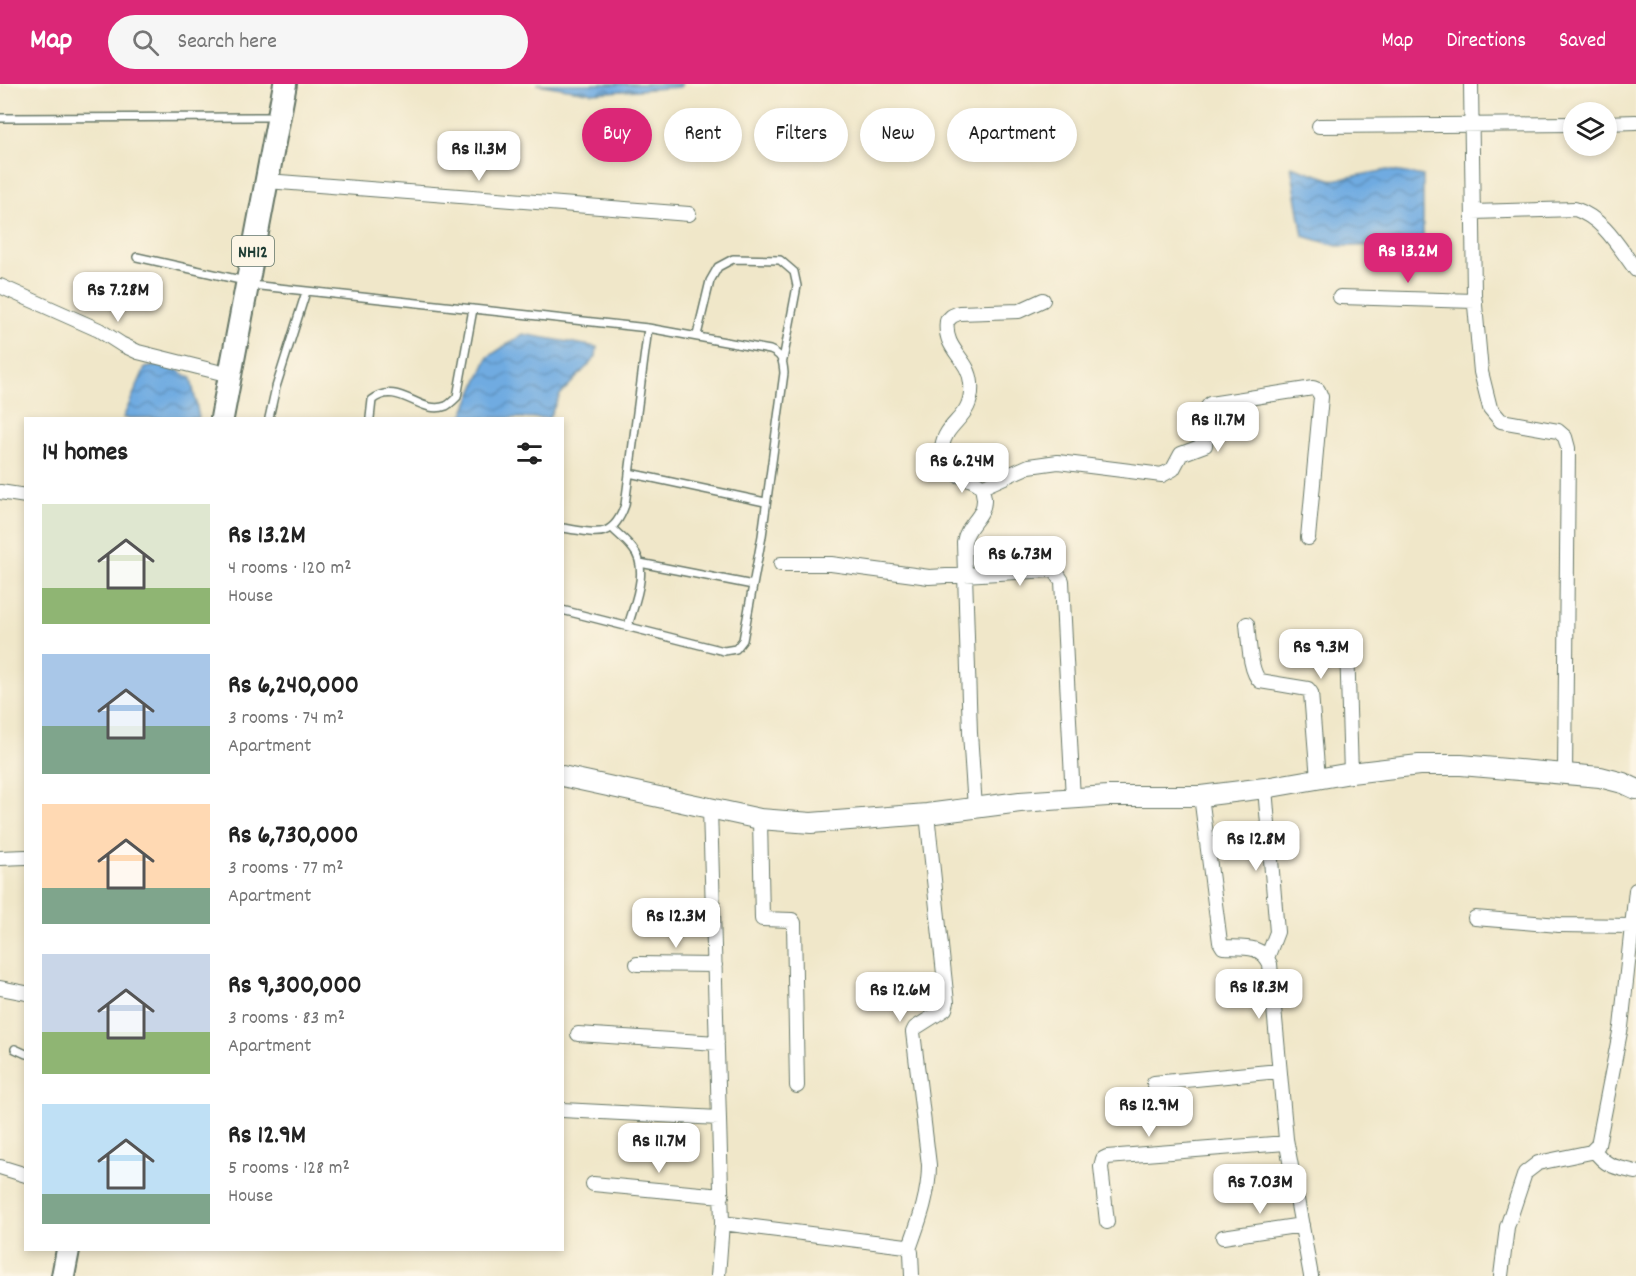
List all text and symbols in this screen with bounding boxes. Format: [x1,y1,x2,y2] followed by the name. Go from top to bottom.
[108,15,528,69] search box
[30,22,72,62] text: Map
[129,26,162,59] icon: search
[177,27,277,58] text: Search here
[1382,27,1413,57] text: Map
[1446,27,1526,57] text: Directions
[1559,27,1606,57] text: Saved
[1563,102,1617,156] map controls
[1563,102,1617,156] button: layers
[582,108,652,162] chip: Buy
[664,108,742,162] chip: Rent
[754,108,848,162] chip: Filters
[860,108,935,162] chip: New
[947,108,1077,162] chip: Apartment
[417,131,541,182] pin: Rs 11.3M
[451,136,507,164] text: Rs 11.3M
[1346,233,1470,284] pin: Rs 13.2M
[232,236,274,266] road number: NH12
[1378,238,1438,266] text: Rs 13.2M
[56,272,180,323] pin: Rs 7.28M
[87,277,149,305] text: Rs 7.28M
[1156,402,1280,453] pin: Rs 11.7M
[1191,407,1245,435] text: Rs 11.7M
[42,435,128,472] text: 14 homes
[513,437,546,470] icon: filters
[900,443,1024,494] pin: Rs 6.24M
[930,448,994,476] text: Rs 6.24M
[228,518,306,555] text: Rs 13.2M
[90,528,162,600] icon: home
[958,536,1082,587] pin: Rs 6.73M
[988,541,1052,569] text: Rs 6.73M
[228,555,352,583] text: 4 rooms · 120 m²
[228,583,273,611] text: House
[1266,629,1376,680] pin: Rs 9.3M
[1293,634,1349,662] text: Rs 9.3M
[228,668,359,705] text: Rs 6,240,000
[90,678,162,750] icon: home
[228,705,344,733] text: 3 rooms · 74 m²
[228,733,311,761] text: Apartment
[228,818,358,855] text: Rs 6,730,000
[1194,821,1318,872] pin: Rs 12.8M
[1227,826,1285,854] text: Rs 12.8M
[90,828,162,900] icon: home
[228,855,344,883] text: 3 rooms · 77 m²
[228,883,311,911] text: Apartment
[614,898,738,949] pin: Rs 12.3M
[646,903,706,931] text: Rs 12.3M
[228,968,362,1005] text: Rs 9,300,000
[1197,969,1321,1020] pin: Rs 18.3M
[838,972,962,1023] pin: Rs 12.6M
[1229,974,1289,1002] text: Rs 18.3M
[870,977,930,1005] text: Rs 12.6M
[90,978,162,1050] icon: home
[228,1005,345,1033] text: 3 rooms · 83 m²
[228,1033,311,1061] text: Apartment
[1087,1087,1211,1138] pin: Rs 12.9M
[1119,1092,1179,1120] text: Rs 12.9M
[228,1118,306,1155] text: Rs 12.9M
[597,1123,721,1174] pin: Rs 11.7M
[90,1128,162,1200] icon: home
[632,1128,686,1156] text: Rs 11.7M
[228,1155,350,1183] text: 5 rooms · 128 m²
[1198,1164,1322,1215] pin: Rs 7.03M
[1227,1169,1293,1197] text: Rs 7.03M
[228,1183,273,1211] text: House

